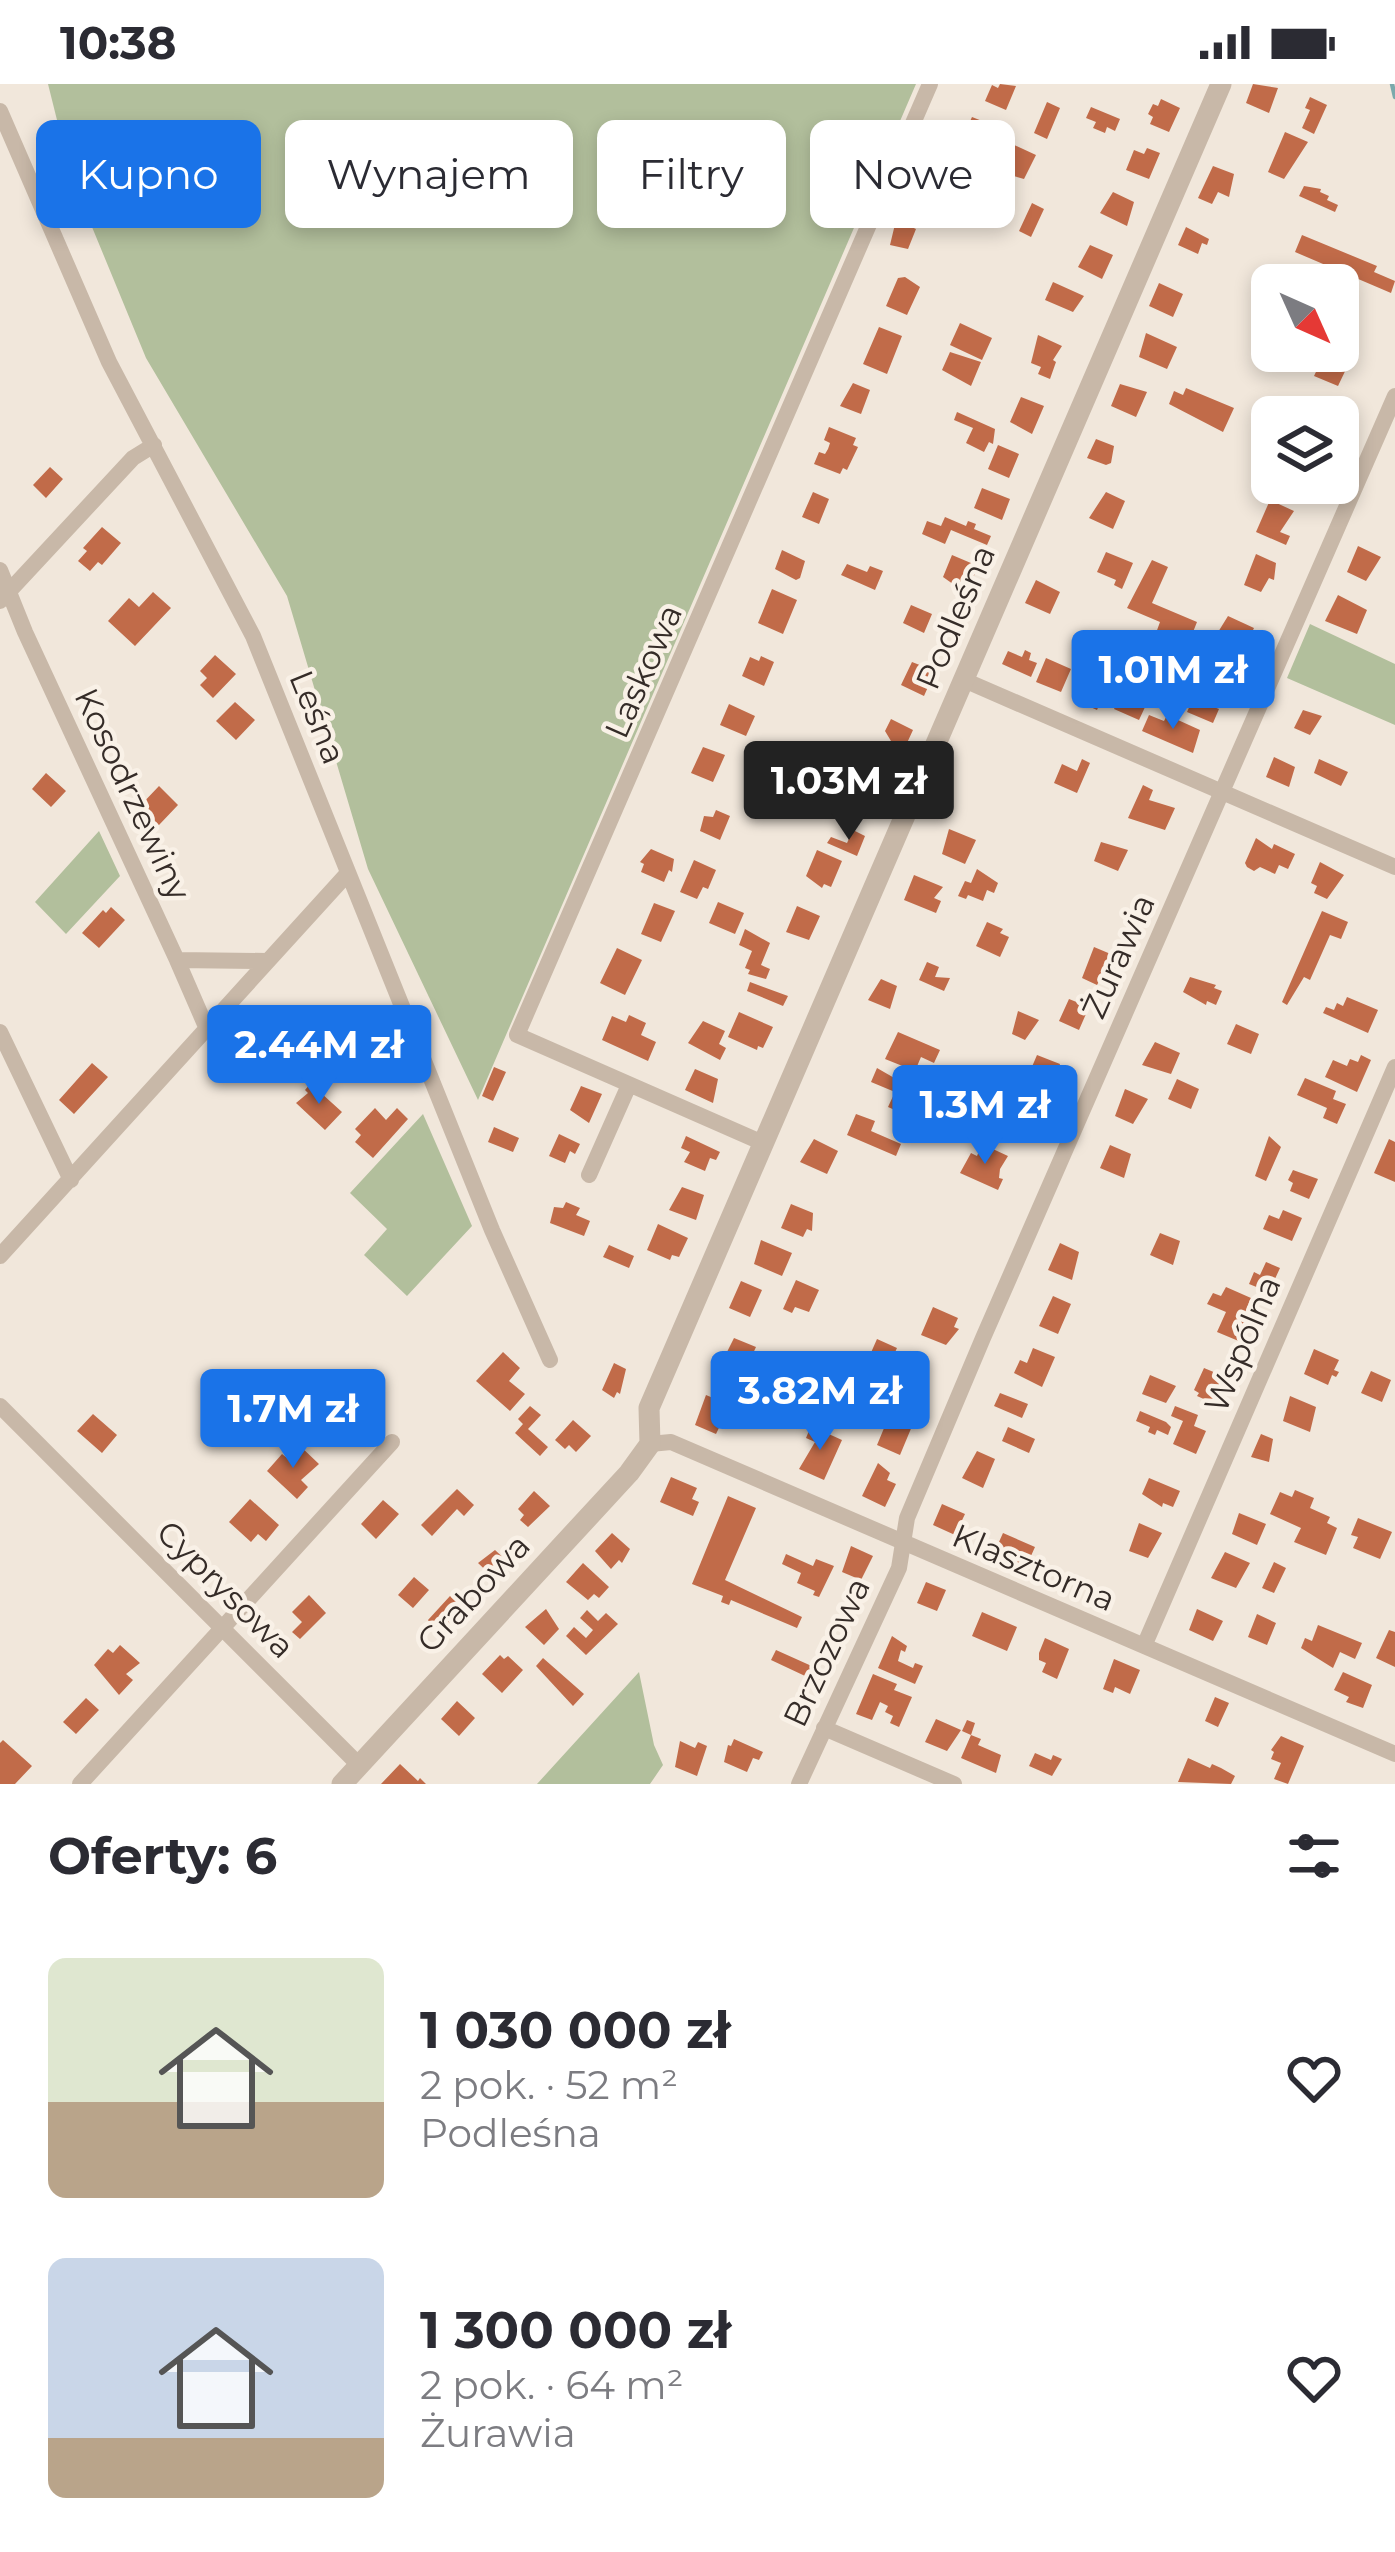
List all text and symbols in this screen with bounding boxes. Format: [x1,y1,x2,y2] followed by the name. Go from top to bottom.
[60,15,176,70] text: 10:38
[36,120,261,228] chip: Kupno
[285,120,573,228] chip: Wynajem
[597,120,786,228] chip: Filtry
[810,120,1015,228] chip: Nowe
[1251,264,1359,372] north arrow
[1251,264,1359,504] map controls
[1251,396,1359,504] button: layers
[907,539,1003,695] street label: Podleśna
[596,598,690,744] street label: Laskowa
[1049,630,1297,732] pin: 1.01M zł
[1099,645,1247,693] text: 1.01M zł
[281,665,355,769] street label: Leśna
[66,682,200,906] street label: Kosodrzewiny
[725,741,973,843] pin: 1.03M zł
[771,756,927,804] text: 1.03M zł
[1073,888,1163,1024] street label: Żurawia
[195,1005,443,1107] pin: 2.44M zł
[234,1020,404,1068] text: 2.44M zł
[874,1065,1096,1167] pin: 1.3M zł
[919,1080,1051,1128] text: 1.3M zł
[1195,1270,1289,1418] street label: Wspólna
[696,1351,944,1453] pin: 3.82M zł
[738,1366,902,1414] text: 3.82M zł
[182,1369,404,1471] pin: 1.7M zł
[227,1384,359,1432] text: 1.7M zł
[149,1512,303,1666] street label: Cyprysowa
[947,1515,1121,1619] street label: Klasztorna
[408,1526,538,1660] street label: Grabowa
[774,1571,878,1733] street label: Brzozowa
[1281,1823,1347,1889] icon: filters
[48,1825,277,1887] text: Oferty: 6
[420,1999,731,2061] text: 1 030 000 zł
[144,2006,288,2150] icon: home
[1281,2045,1347,2111] icon: heart
[420,2061,678,2109] text: 2 pok. · 52 m²
[420,2109,601,2157] text: Podleśna
[420,2299,731,2361] text: 1 300 000 zł
[144,2306,288,2450] icon: home
[1281,2345,1347,2411] icon: heart
[420,2361,683,2409] text: 2 pok. · 64 m²
[420,2409,576,2457] text: Żurawia

